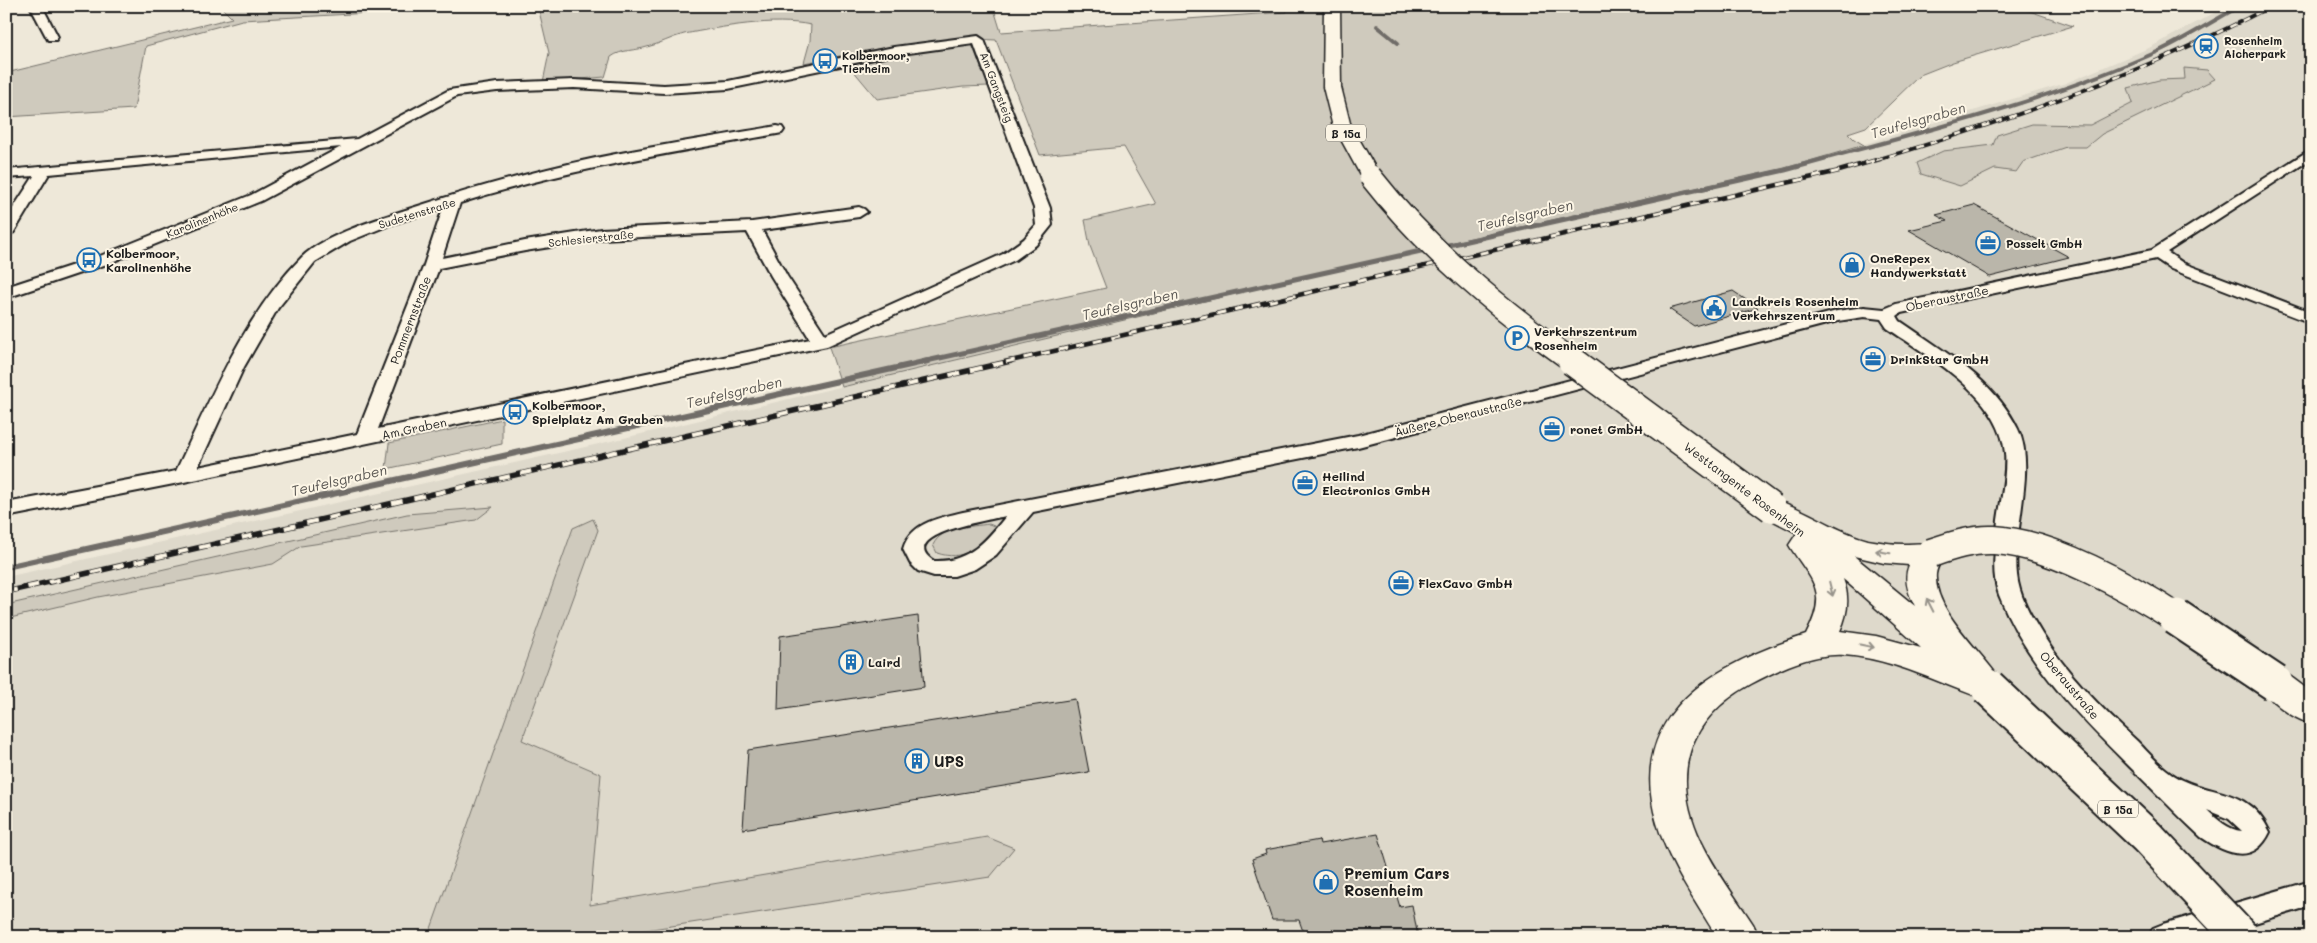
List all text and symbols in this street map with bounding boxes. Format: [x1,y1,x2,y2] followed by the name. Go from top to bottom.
[2193,33,2219,59] station icon: Rosenheim Aicherpark
[2224,33,2286,61] place label: Rosenheim Aicherpark
[812,48,838,74] bus stop icon: Kolbermoor, Tierheim
[842,48,909,76] place label: Kolbermoor, Tierheim
[977,50,1017,124] street label: Am Gangsteig
[1868,97,1968,143] water label: Teufelsgraben
[1326,125,1366,142] road number: B 15a
[377,194,458,232] street label: Sudetenstraße
[1475,195,1575,235] water label: Teufelsgraben
[164,199,240,241] street label: Karolinenhöhe
[548,226,635,250] street label: Schlesierstraße
[1975,230,2001,256] office icon: Posselt GmbH
[2006,236,2083,251] place label: Posselt GmbH
[106,245,191,275] place label: Kolbermoor, Karolinenhöhe
[76,247,102,273] bus stop icon: Kolbermoor, Karolinenhöhe
[1870,250,1967,280] place label: OneRepex Handywerkstatt
[1839,252,1865,278] shop icon: OneRepex Handywerkstatt
[386,274,434,366] street label: Pommernstraße
[1904,281,1990,315] street label: Oberaustraße
[1080,284,1180,324] water label: Teufelsgraben
[1732,293,1859,323] place label: Landkreis Rosenheim Verkehrszentrum
[1701,295,1727,321] public building icon: Landkreis Rosenheim Verkehrszentrum
[1534,323,1637,353] place label: Verkehrszentrum Rosenheim
[1504,325,1530,351] parking icon: Verkehrszentrum Rosenheim
[1860,346,1886,372] office icon: DrinkStar GmbH
[1890,351,1989,367] place label: DrinkStar GmbH
[684,372,784,412] water label: Teufelsgraben
[1393,392,1523,440] street label: Äußere Oberaustraße
[532,397,663,427] place label: Kolbermoor, Spielplatz Am Graben
[502,399,528,425] bus stop icon: Kolbermoor, Spielplatz Am Graben
[380,413,448,443] street label: Am Graben
[1539,416,1565,442] office icon: ronet GmbH
[1570,421,1643,437] place label: ronet GmbH
[1681,438,1809,540] street label: Westtangente Rosenheim
[289,460,389,500] water label: Teufelsgraben
[1322,468,1431,498] place label: Heilind Electronics GmbH
[1292,470,1318,496] office icon: Heilind Electronics GmbH
[1875,547,1891,557] one-way arrow
[1388,570,1414,596] office icon: FlexCavo GmbH
[1418,575,1513,591] place label: FlexCavo GmbH
[1827,581,1836,597] one-way arrow
[1925,598,1934,613] one-way arrow
[1859,642,1875,652] one-way arrow
[2037,648,2103,722] street label: Oberaustraße
[838,649,864,675] building icon: Laird
[868,654,901,670] place label: Laird
[904,748,930,774] building icon: UPS
[934,751,964,771] place label: UPS
[2098,801,2138,818] road number: B 15a
[1344,863,1450,900] place label: Premium Cars Rosenheim
[1313,869,1339,895] shop icon: Premium Cars Rosenheim

